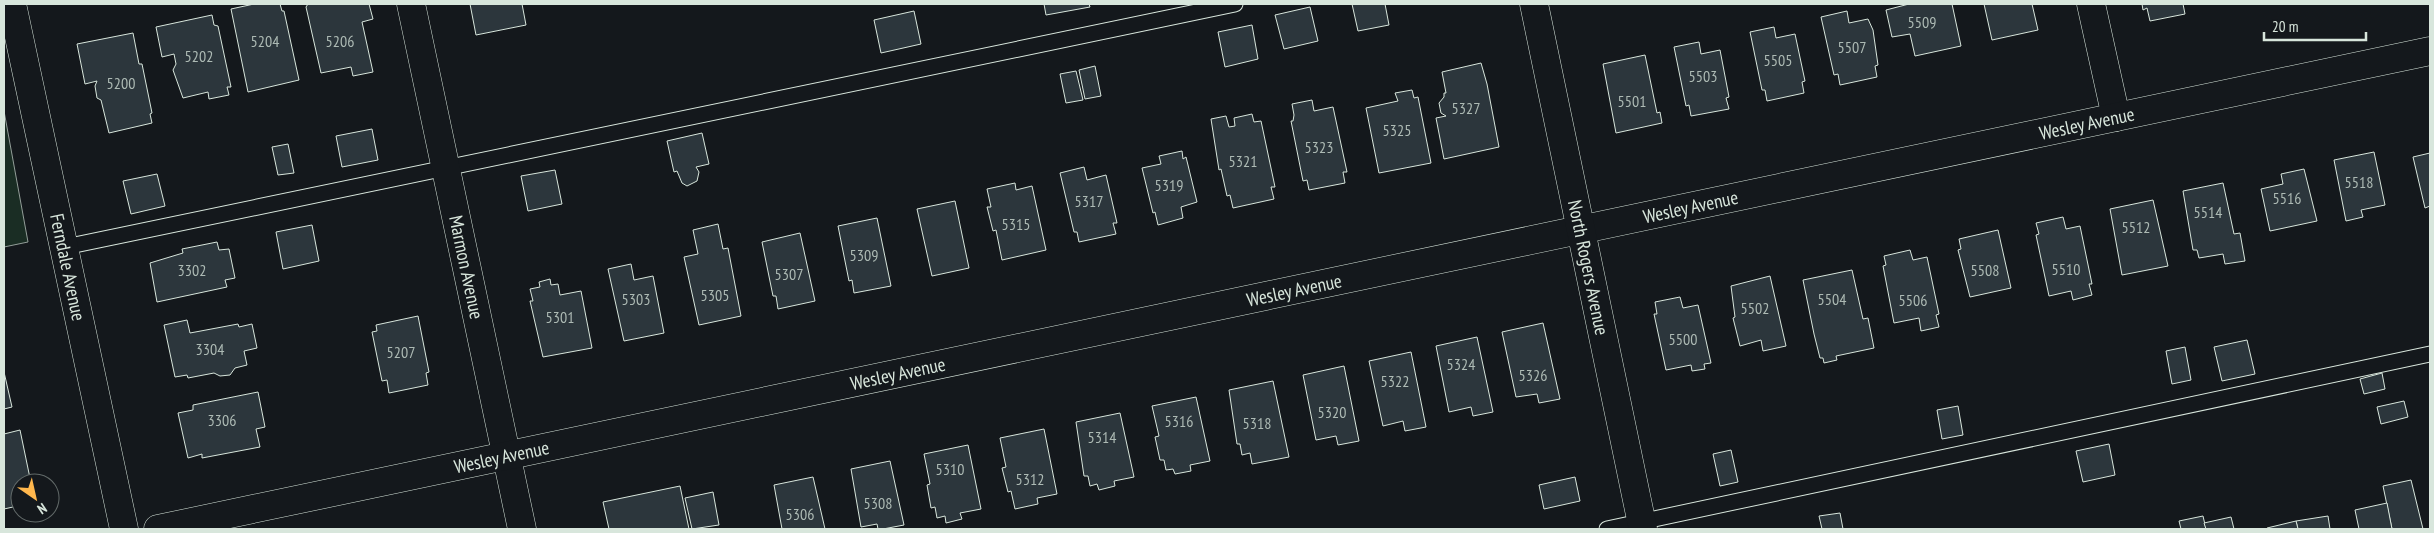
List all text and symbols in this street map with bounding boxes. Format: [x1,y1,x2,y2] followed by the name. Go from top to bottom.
[2264,10,2366,42] scale bar
[1908,12,1936,32] house number: 5509
[2272,17,2298,36] text: 20 m
[251,31,279,51] house number: 5204
[326,31,354,51] house number: 5206
[1838,37,1866,57] house number: 5507
[185,46,213,66] house number: 5202
[1764,50,1792,70] house number: 5505
[1689,66,1717,86] house number: 5503
[107,73,135,93] house number: 5200
[1618,91,1646,111] house number: 5501
[1452,98,1480,118] house number: 5327
[2037,101,2137,145] street label: Wesley Avenue
[1383,120,1411,140] house number: 5325
[1305,137,1333,157] house number: 5323
[1229,151,1257,171] house number: 5321
[2345,172,2373,192] house number: 5518
[1155,175,1183,195] house number: 5319
[1641,185,1740,228] street label: Wesley Avenue
[2273,188,2301,208] house number: 5516
[1075,191,1103,211] house number: 5317
[1563,198,1614,337] street label: North Rogers Avenue
[2194,202,2222,222] house number: 5514
[45,211,91,323] street label: Ferndale Avenue
[444,213,489,321] street label: Marmon Avenue
[1002,214,1030,234] house number: 5315
[2122,217,2150,237] house number: 5512
[850,245,878,265] house number: 5309
[2052,259,2080,279] house number: 5510
[178,260,206,280] house number: 3302
[1971,260,1999,280] house number: 5508
[775,264,803,284] house number: 5307
[1244,268,1344,312] street label: Wesley Avenue
[701,285,729,305] house number: 5305
[622,289,650,309] house number: 5303
[1818,289,1846,309] house number: 5504
[1899,290,1927,310] house number: 5506
[1741,298,1769,318] house number: 5502
[546,307,574,327] house number: 5301
[1669,329,1697,349] house number: 5500
[196,339,224,359] house number: 3304
[387,342,415,362] house number: 5207
[848,352,948,395] street label: Wesley Avenue
[1447,354,1475,374] house number: 5324
[1519,365,1547,385] house number: 5326
[1381,371,1409,391] house number: 5322
[1318,402,1346,422] house number: 5320
[208,410,236,430] house number: 3306
[1165,411,1193,431] house number: 5316
[1243,413,1271,433] house number: 5318
[1088,427,1116,447] house number: 5314
[452,435,551,478] street label: Wesley Avenue
[936,459,964,479] house number: 5310
[1016,469,1044,489] house number: 5312
[10,473,60,523] north arrow
[864,493,892,513] house number: 5308
[34,499,50,518] text: N
[786,504,814,524] house number: 5306

